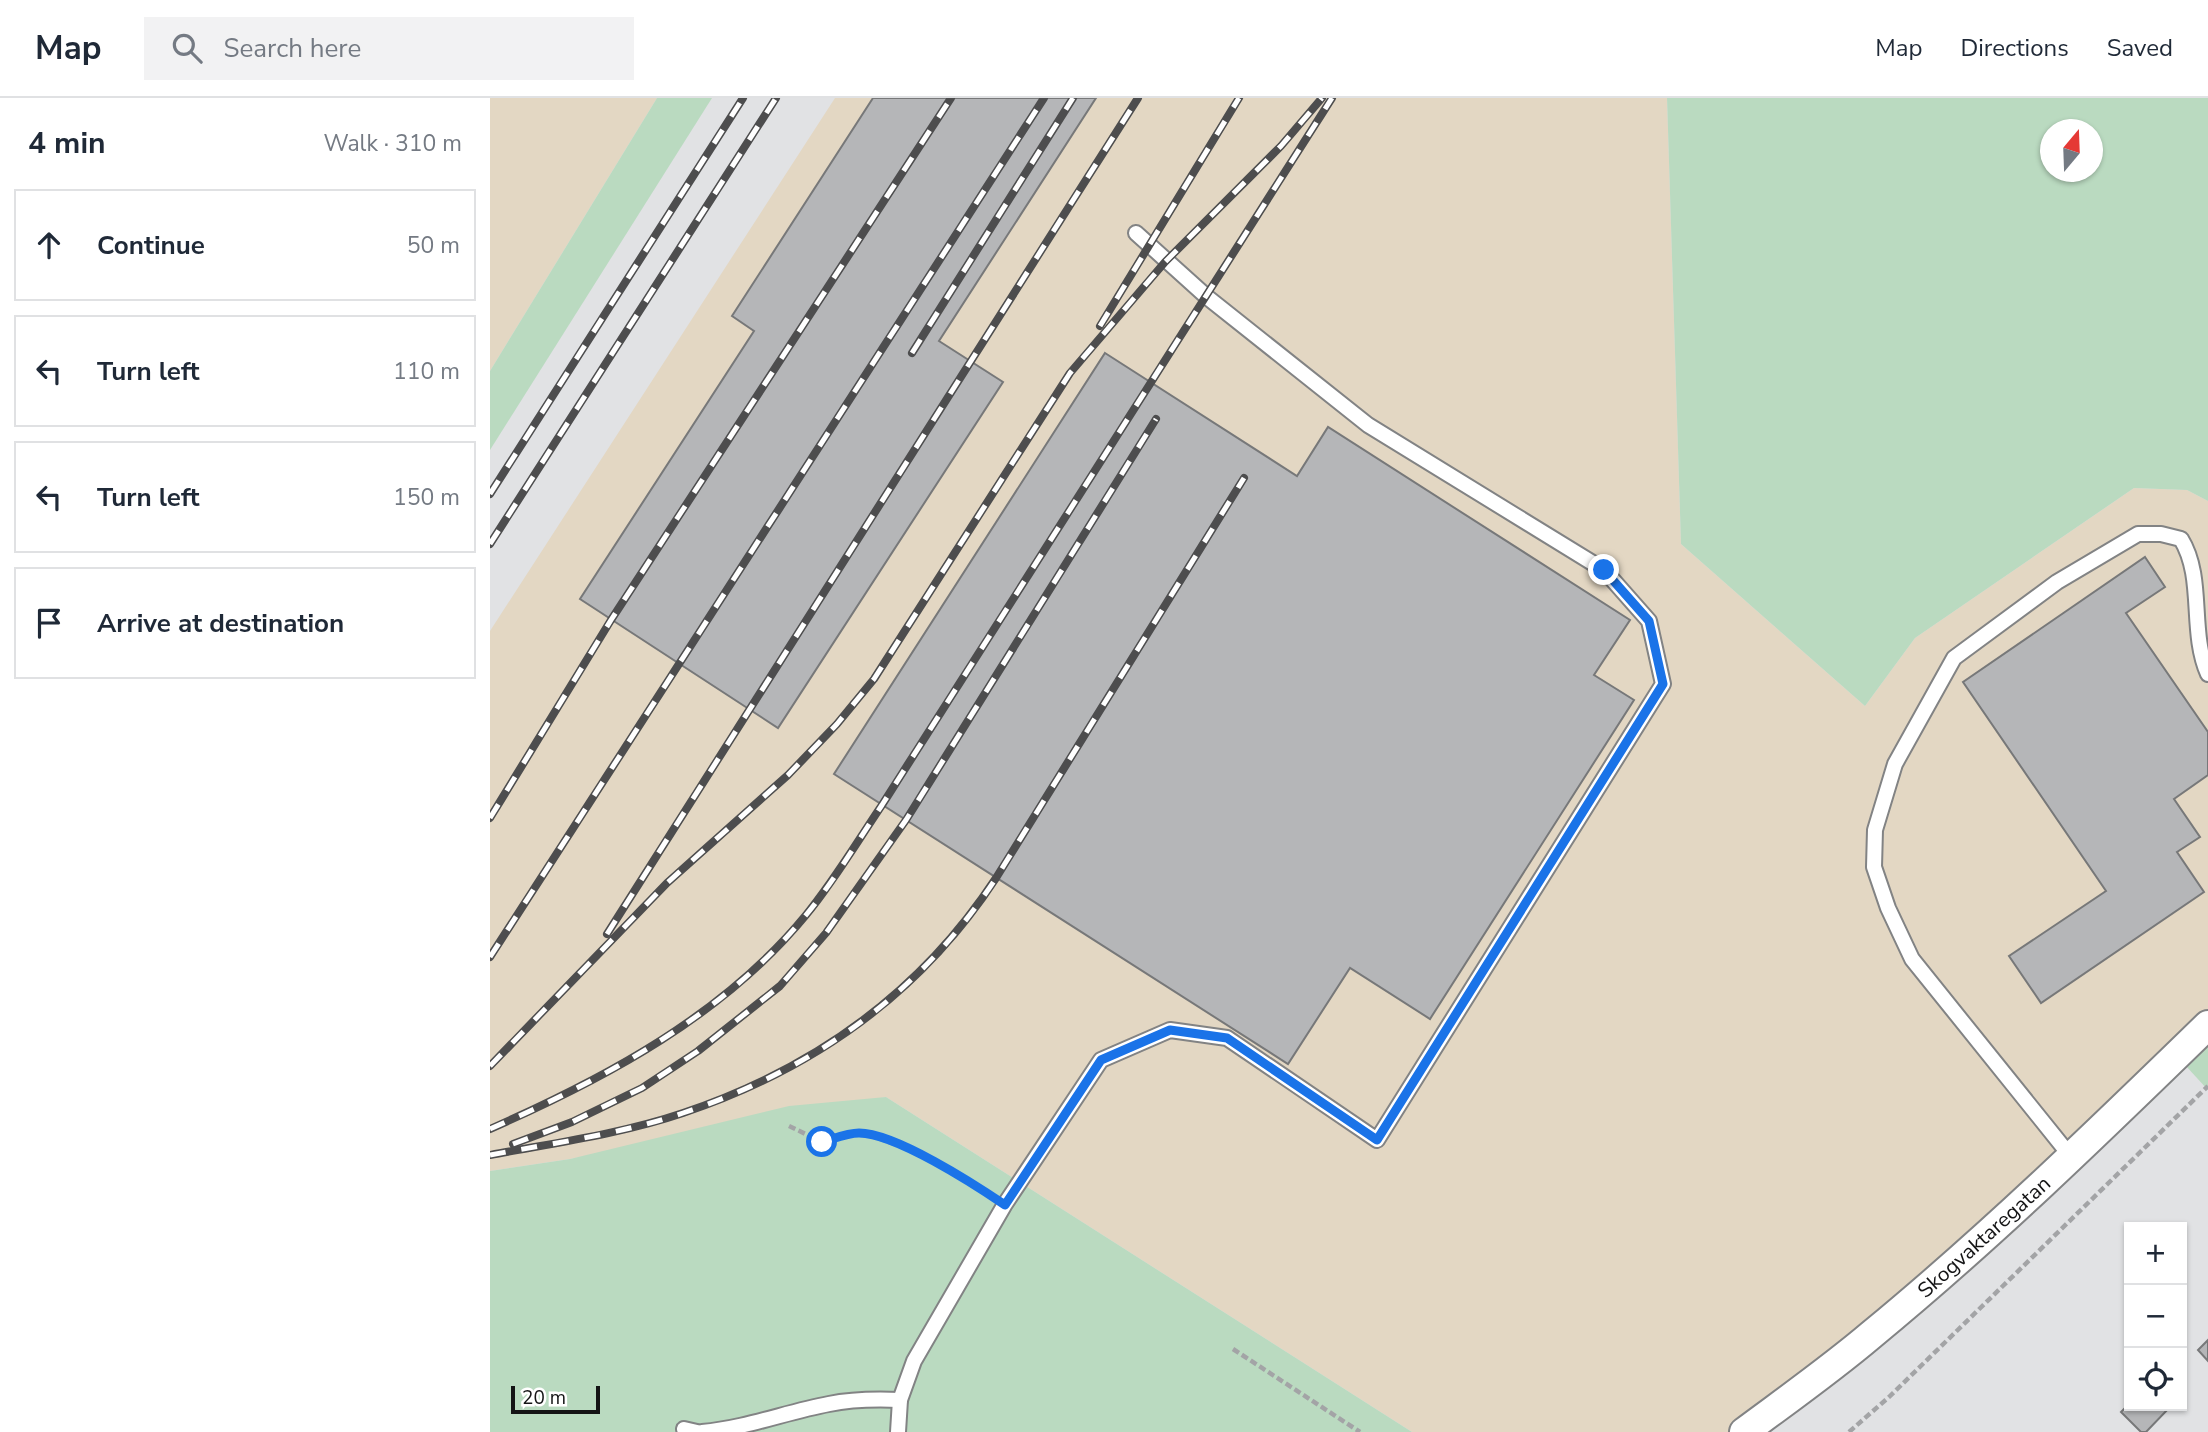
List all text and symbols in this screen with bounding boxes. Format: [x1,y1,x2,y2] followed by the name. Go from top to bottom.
[144,17,634,80] search box
[35,26,102,71] text: Map
[168,29,206,67] icon: search
[224,31,361,66] text: Search here
[1875,32,1922,64] text: Map
[1960,32,2069,64] text: Directions
[2107,32,2173,64] text: Saved
[2040,119,2103,182] north arrow
[28,123,106,164] text: 4 min
[323,128,462,159] text: Walk · 310 m
[30,226,68,264] icon: ahead
[97,228,205,263] text: Continue
[407,230,460,261] text: 50 m
[30,352,68,390] icon: left
[97,354,200,389] text: Turn left
[393,356,460,387] text: 110 m
[30,478,68,516] icon: left
[97,480,200,515] text: Turn left
[393,482,460,513] text: 150 m
[1588,554,1619,585] route end
[30,604,68,642] icon: arrive
[97,606,344,641] text: Arrive at destination
[806,1126,837,1157] route start
[1911,1170,2057,1304] street label: Skogvaktaregatan
[2124,1222,2187,1411] map controls
[2124,1222,2187,1285] button: +
[2124,1285,2187,1348] button: −
[2124,1348,2187,1411] button: locate
[511,1383,600,1415] scale bar
[522,1385,566,1411] text: 20 m

